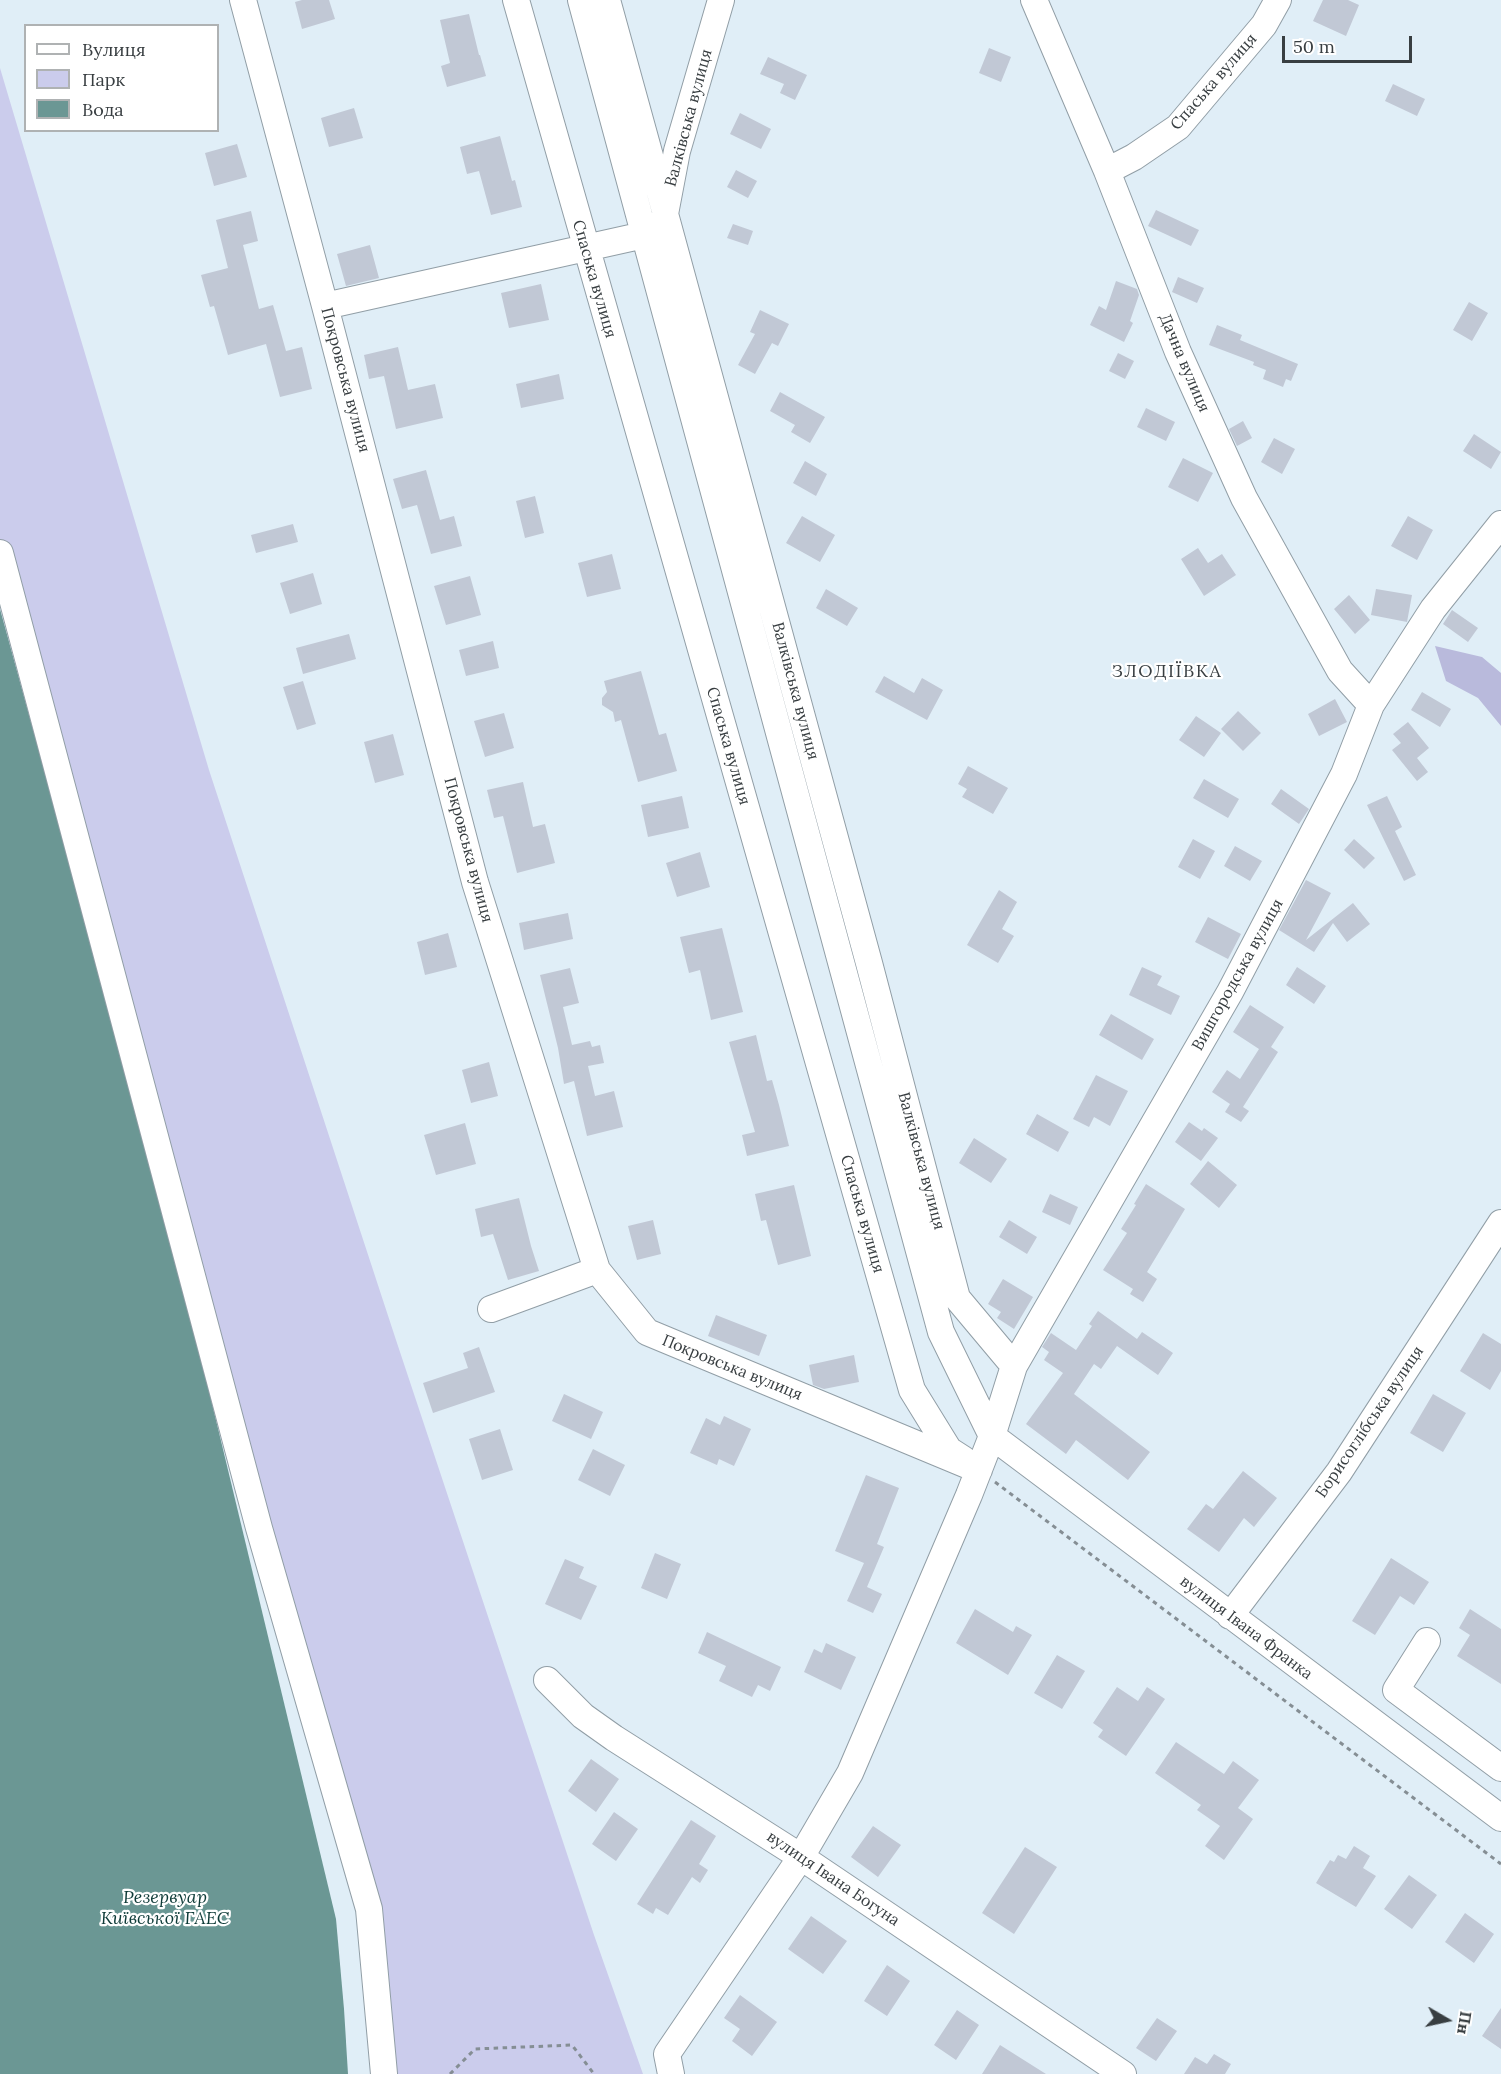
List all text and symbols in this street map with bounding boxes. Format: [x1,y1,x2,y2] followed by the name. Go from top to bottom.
[24,24,219,132] legend
[1285,24,1416,62] scale bar
[1167,30,1261,134] street label: Спаська вулиця
[1293,35,1335,58] text: 50 m
[82,38,145,61] text: Вулиця
[661,47,717,189] street label: Валківська вулиця
[82,68,125,91] text: Парк
[82,98,124,121] text: Вода
[568,218,620,340] street label: Спаська вулиця
[316,305,374,455] street label: Покровська вулиця
[1155,311,1213,415] street label: Дачна вулиця
[767,620,823,762] street label: Валківська вулиця
[1112,661,1222,683] district label: ЗЛОДІЇВКА
[702,685,754,807] street label: Спаська вулиця
[439,775,497,925] street label: Покровська вулиця
[1188,896,1288,1054] street label: Вишгородська вулиця
[893,1090,949,1232] street label: Валківська вулиця
[836,1153,888,1275] street label: Спаська вулиця
[659,1331,805,1405] street label: Покровська вулиця
[1312,1342,1428,1502] street label: Борисоглібська вулиця
[1176,1572,1316,1684] street label: вулиця Івана Франка
[763,1827,903,1931] street label: вулиця Івана Богуна
[101,1887,229,1930] water label: Резервуар Київської ГАЕС
[1417,1990,1477,2050] north arrow
[1453,2010,1476,2036] text: Пн

